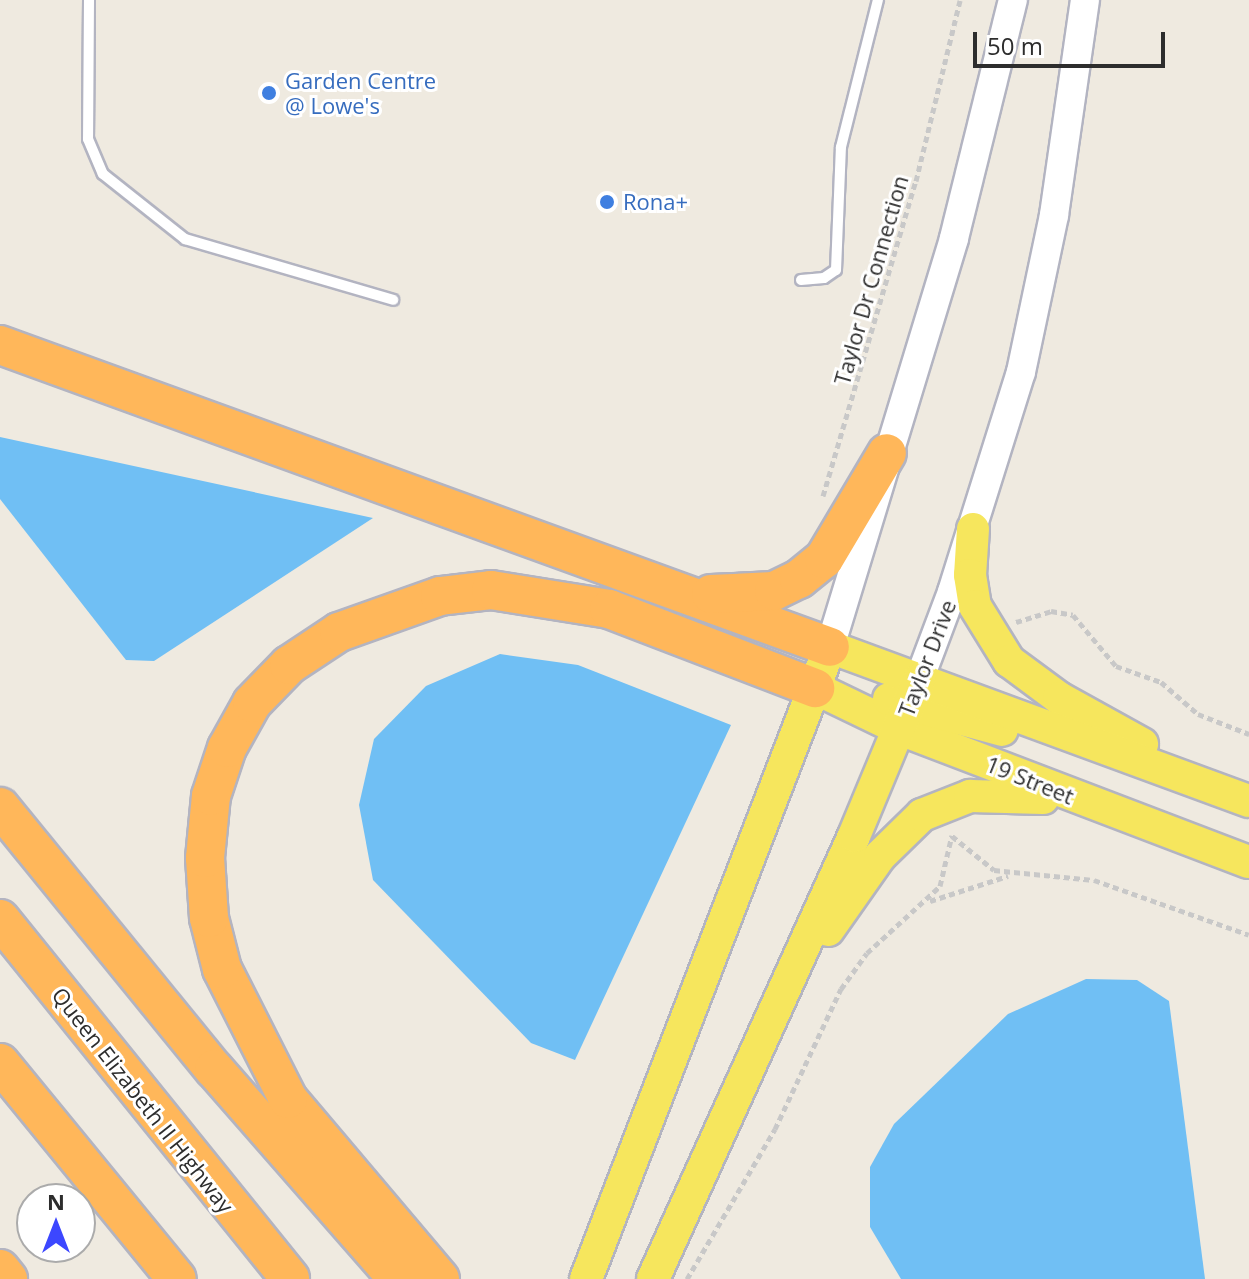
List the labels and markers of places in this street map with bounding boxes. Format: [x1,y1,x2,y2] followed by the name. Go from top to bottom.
[285,67,436,118] place label: Garden Centre @ Lowe's
[260,84,278,102] marker: Garden Centre @ Lowe's
[623,189,688,215] place label: Rona+
[598,193,616,211] marker: Rona+

